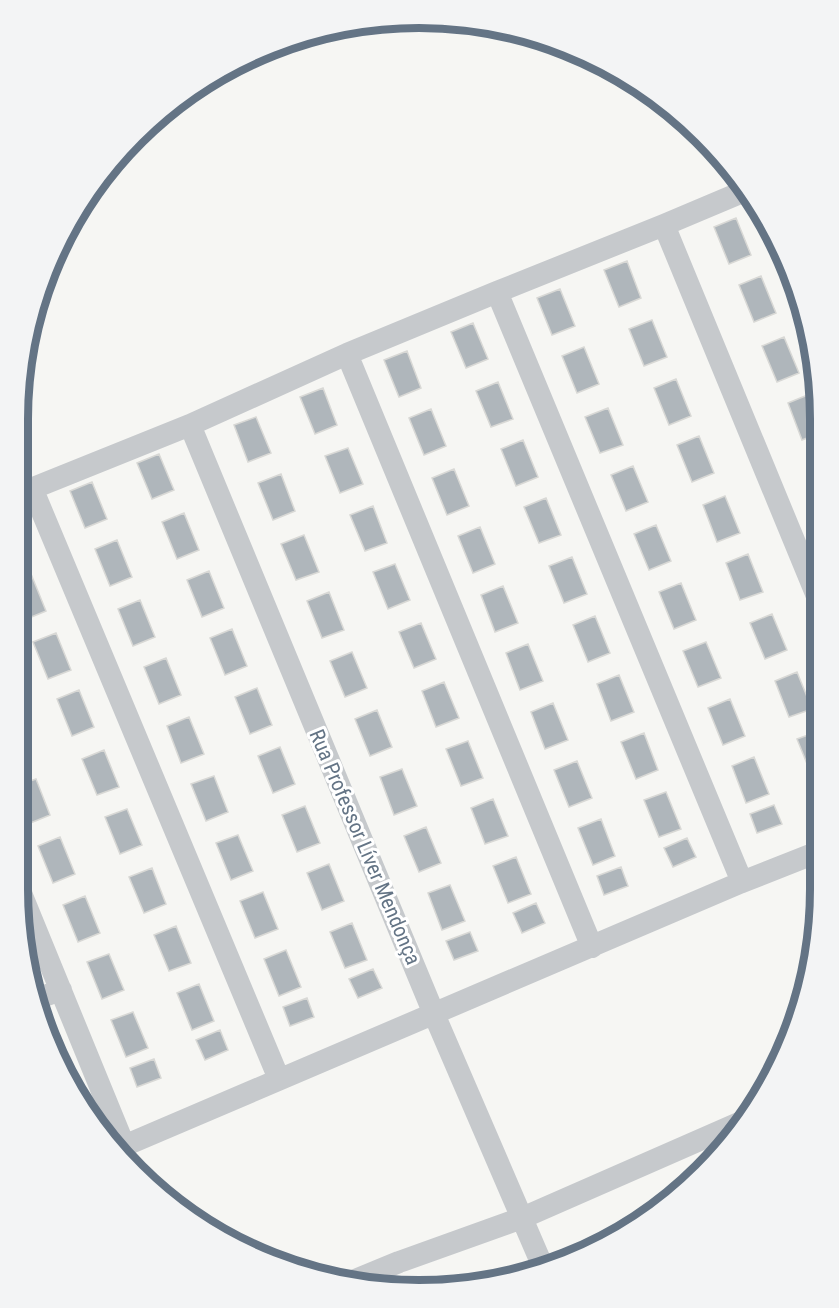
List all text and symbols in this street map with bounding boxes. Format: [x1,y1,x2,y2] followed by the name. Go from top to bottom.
[304,726,426,968] street label: Rua Professor Líver Mendonça

